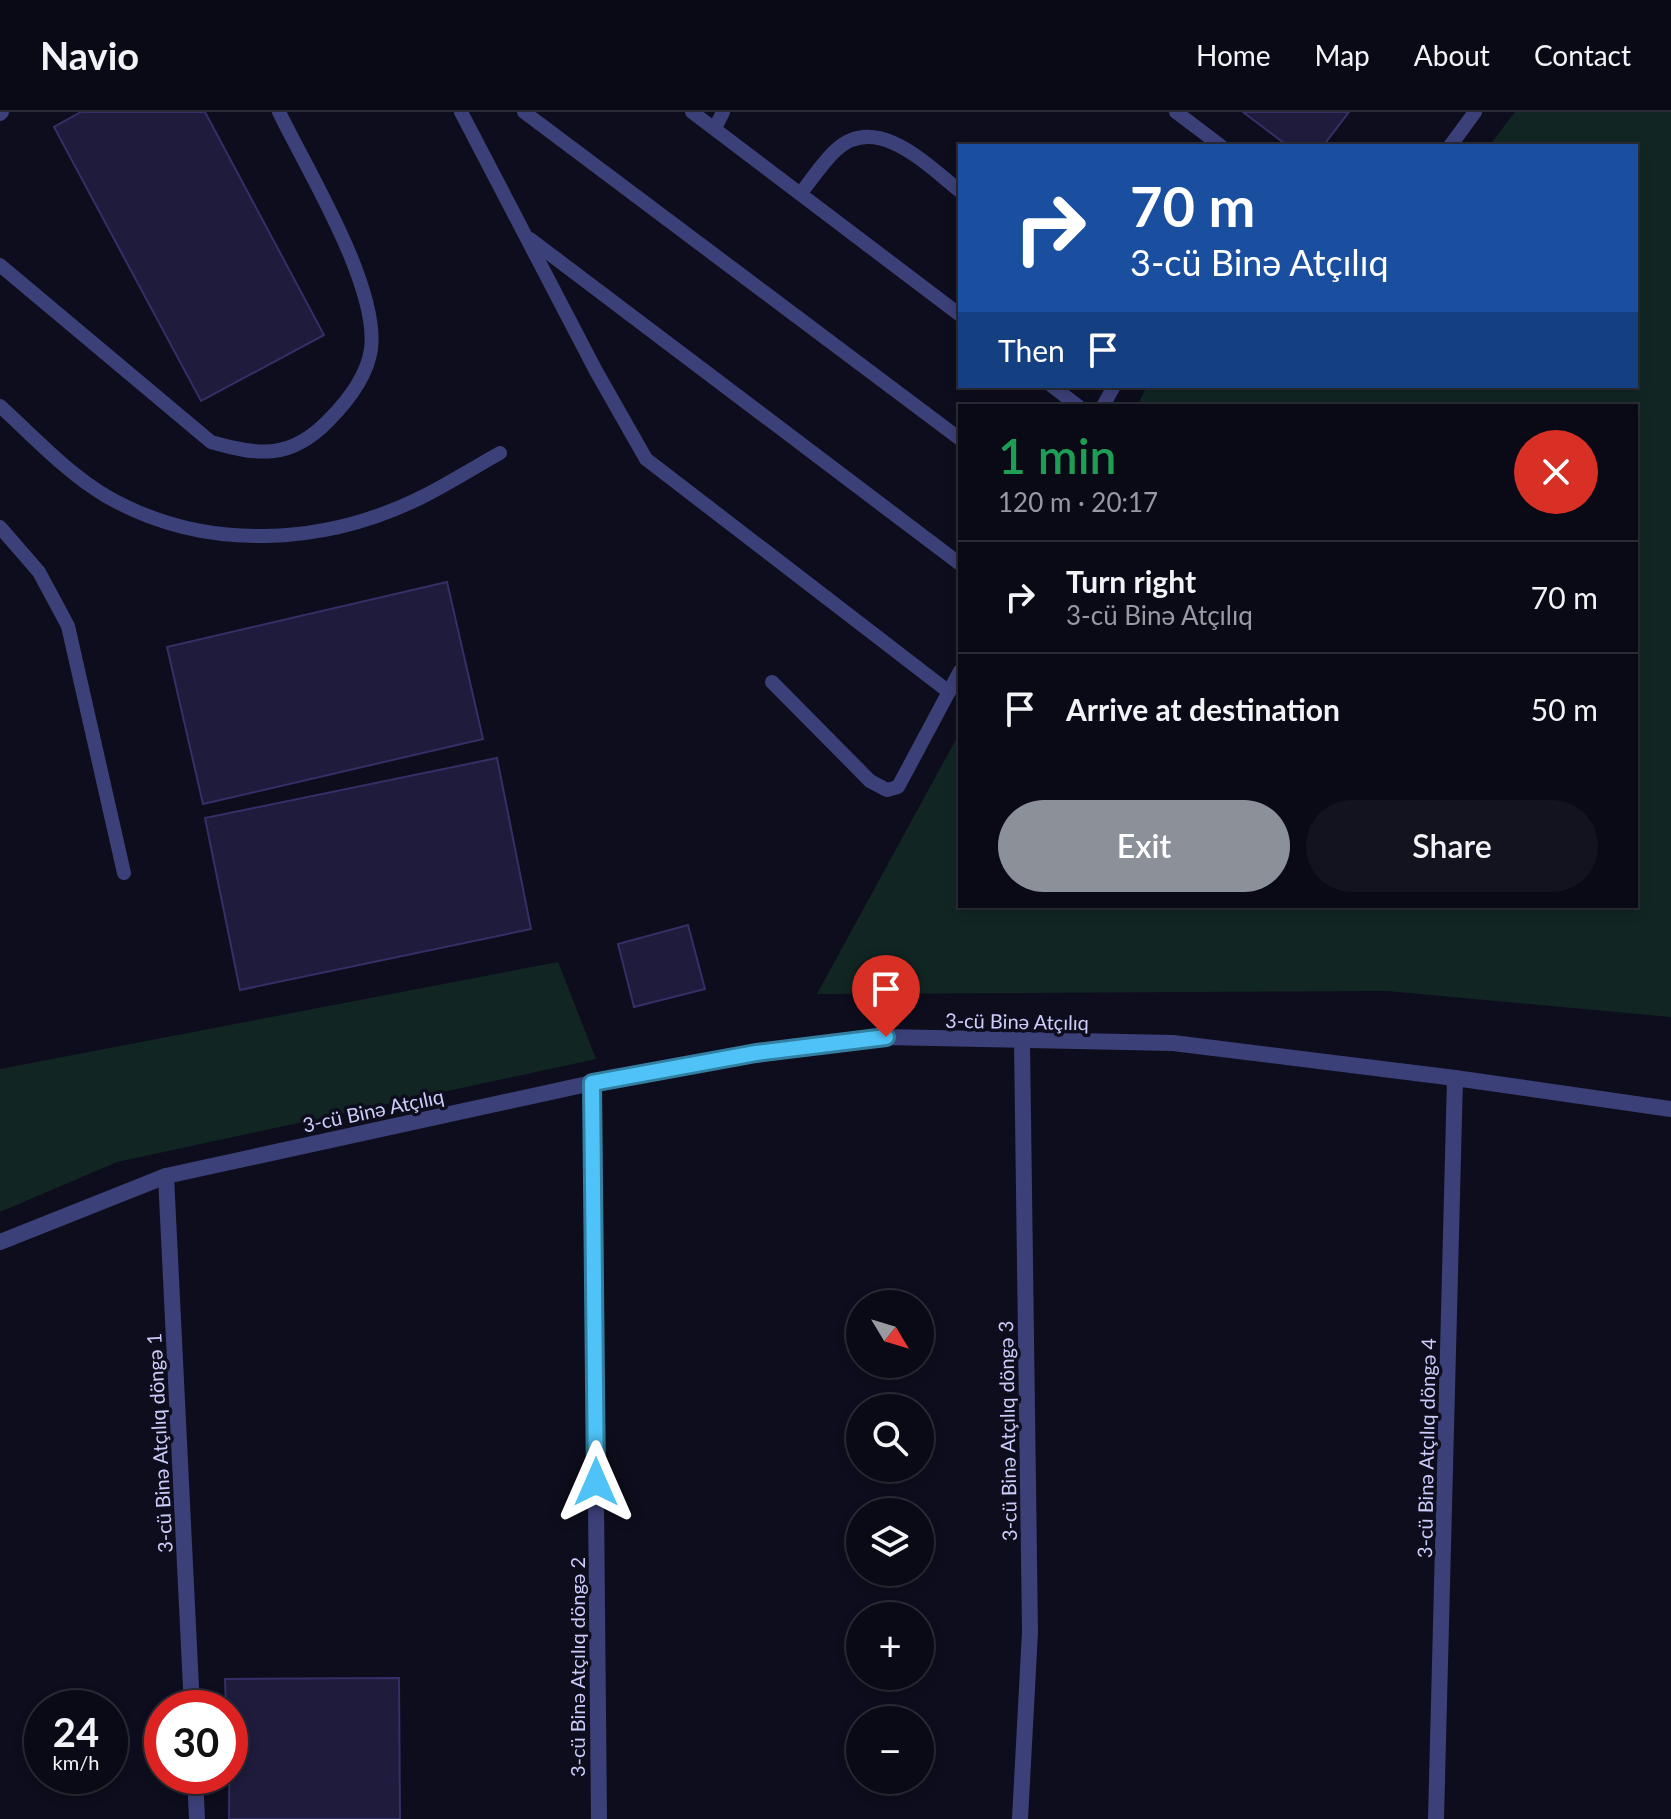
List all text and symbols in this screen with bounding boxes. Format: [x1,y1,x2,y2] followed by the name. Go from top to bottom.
[40,32,139,78] text: Navio
[1196,38,1271,72] text: Home
[1315,38,1370,72] text: Map
[1414,38,1490,72] text: About
[1534,38,1631,72] text: Contact
[1130,172,1255,239] text: 70 m
[998,176,1102,280] icon: right
[1130,240,1389,284] text: 3-cü Binə Atçılıq
[1081,328,1125,372] icon: arrive
[998,332,1065,368] text: Then
[998,427,1116,484] text: 1 min
[1514,430,1598,514] button: close
[998,486,1158,518] text: 120 m · 20:17
[1066,563,1196,599] text: Turn right
[998,575,1042,619] icon: right
[1531,579,1598,615] text: 70 m
[1066,599,1253,631] text: 3-cü Binə Atçılıq
[998,687,1042,731] icon: arrive
[1066,691,1340,727] text: Arrive at destination
[1531,691,1598,727] text: 50 m
[998,800,1290,892] button: Exit
[1306,800,1598,892] button: Share
[852,955,920,1037] pin
[864,967,908,1011] icon: arrive
[945,1008,1089,1034] street label: 3-cü Binə Atçılıq
[300,1083,446,1137] street label: 3-cü Binə Atçılıq
[846,1290,934,1378] north arrow
[846,1290,934,1794] map controls
[993,1321,1021,1541] street label: 3-cü Binə Atçılıq döngə 3
[141,1332,177,1554] street label: 3-cü Binə Atçılıq döngə 1
[1412,1337,1440,1558] street label: 3-cü Binə Atçılıq döngə 4
[846,1394,934,1482] button: search
[554,1440,638,1524] position arrow
[846,1498,934,1586] button: layers
[565,1557,589,1777] street label: 3-cü Binə Atçılıq döngə 2
[846,1602,934,1690] button: +
[144,1690,248,1794] speed limit sign: 30
[846,1706,934,1794] button: −
[53,1708,99,1756] text: 24
[53,1750,99,1774] text: km/h

